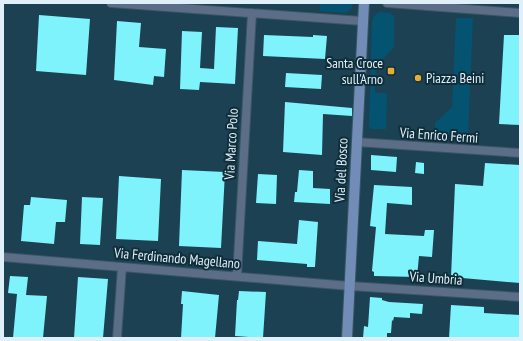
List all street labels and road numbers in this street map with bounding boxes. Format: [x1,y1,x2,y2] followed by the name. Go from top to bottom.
[220,108,242,181] street label: Via Marco Polo
[398,123,479,147] street label: Via Enrico Fermi
[330,137,352,204] street label: Via del Bosco
[112,243,241,272] street label: Via Ferdinando Magellano
[408,267,463,289] street label: Via Umbria

